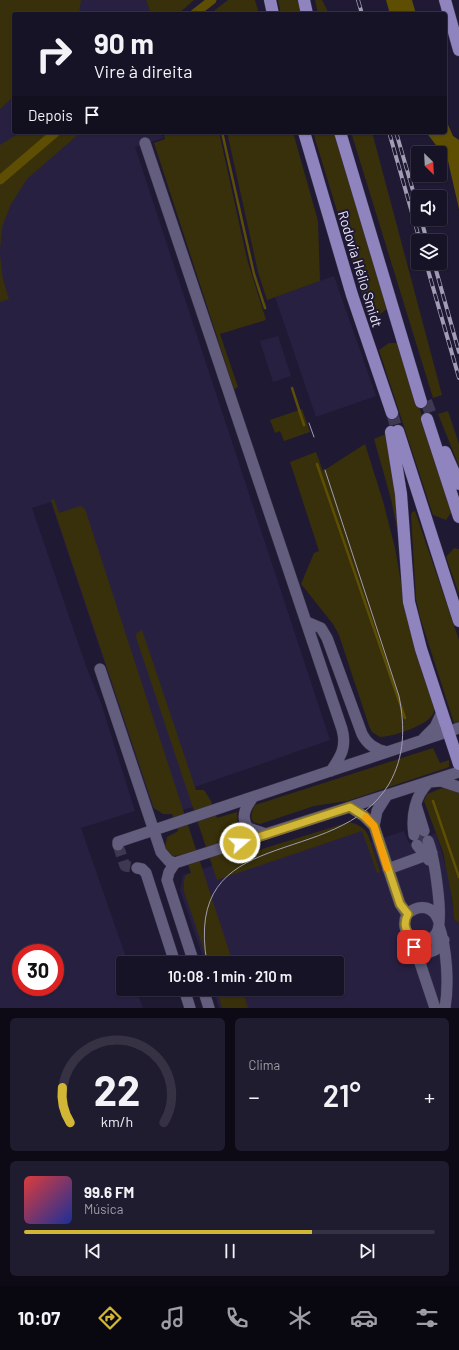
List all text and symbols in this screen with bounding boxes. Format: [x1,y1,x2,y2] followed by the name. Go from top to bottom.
[94,26,154,60] text: 90 m
[28,28,80,80] icon: right
[94,60,192,82] text: Vire à direita
[81,104,103,126] icon: arrive
[28,106,73,124] text: Depois
[411,146,447,182] north arrow
[411,146,447,270] map controls
[411,190,447,226] button: sound
[335,208,386,329] street label: Rodovia Hélio Smidt
[411,234,447,270] button: layers
[219,822,261,864] position arrow
[397,930,431,964] pin
[403,936,425,958] icon: arrive
[12,944,64,996] speed limit sign: 30
[168,967,292,985] text: 10:08 · 1 min · 210 m
[249,1057,280,1073] text: Clima
[94,1063,141,1113] text: 22
[323,1077,361,1113] text: 21°
[249,1083,260,1109] text: −
[424,1083,435,1109] text: +
[101,1112,133,1129] text: km/h
[84,1183,134,1201] text: 99.6 FM
[84,1201,123,1217] text: Música
[82,1240,104,1262] icon: previous
[219,1240,241,1262] icon: pause
[356,1240,378,1262] icon: next
[96,1304,124,1332] icon: directions
[159,1304,187,1332] icon: music
[223,1304,251,1332] icon: phone
[286,1304,314,1332] icon: climate
[350,1304,378,1332] icon: car
[413,1304,441,1332] icon: filters
[18,1307,60,1329] text: 10:07

